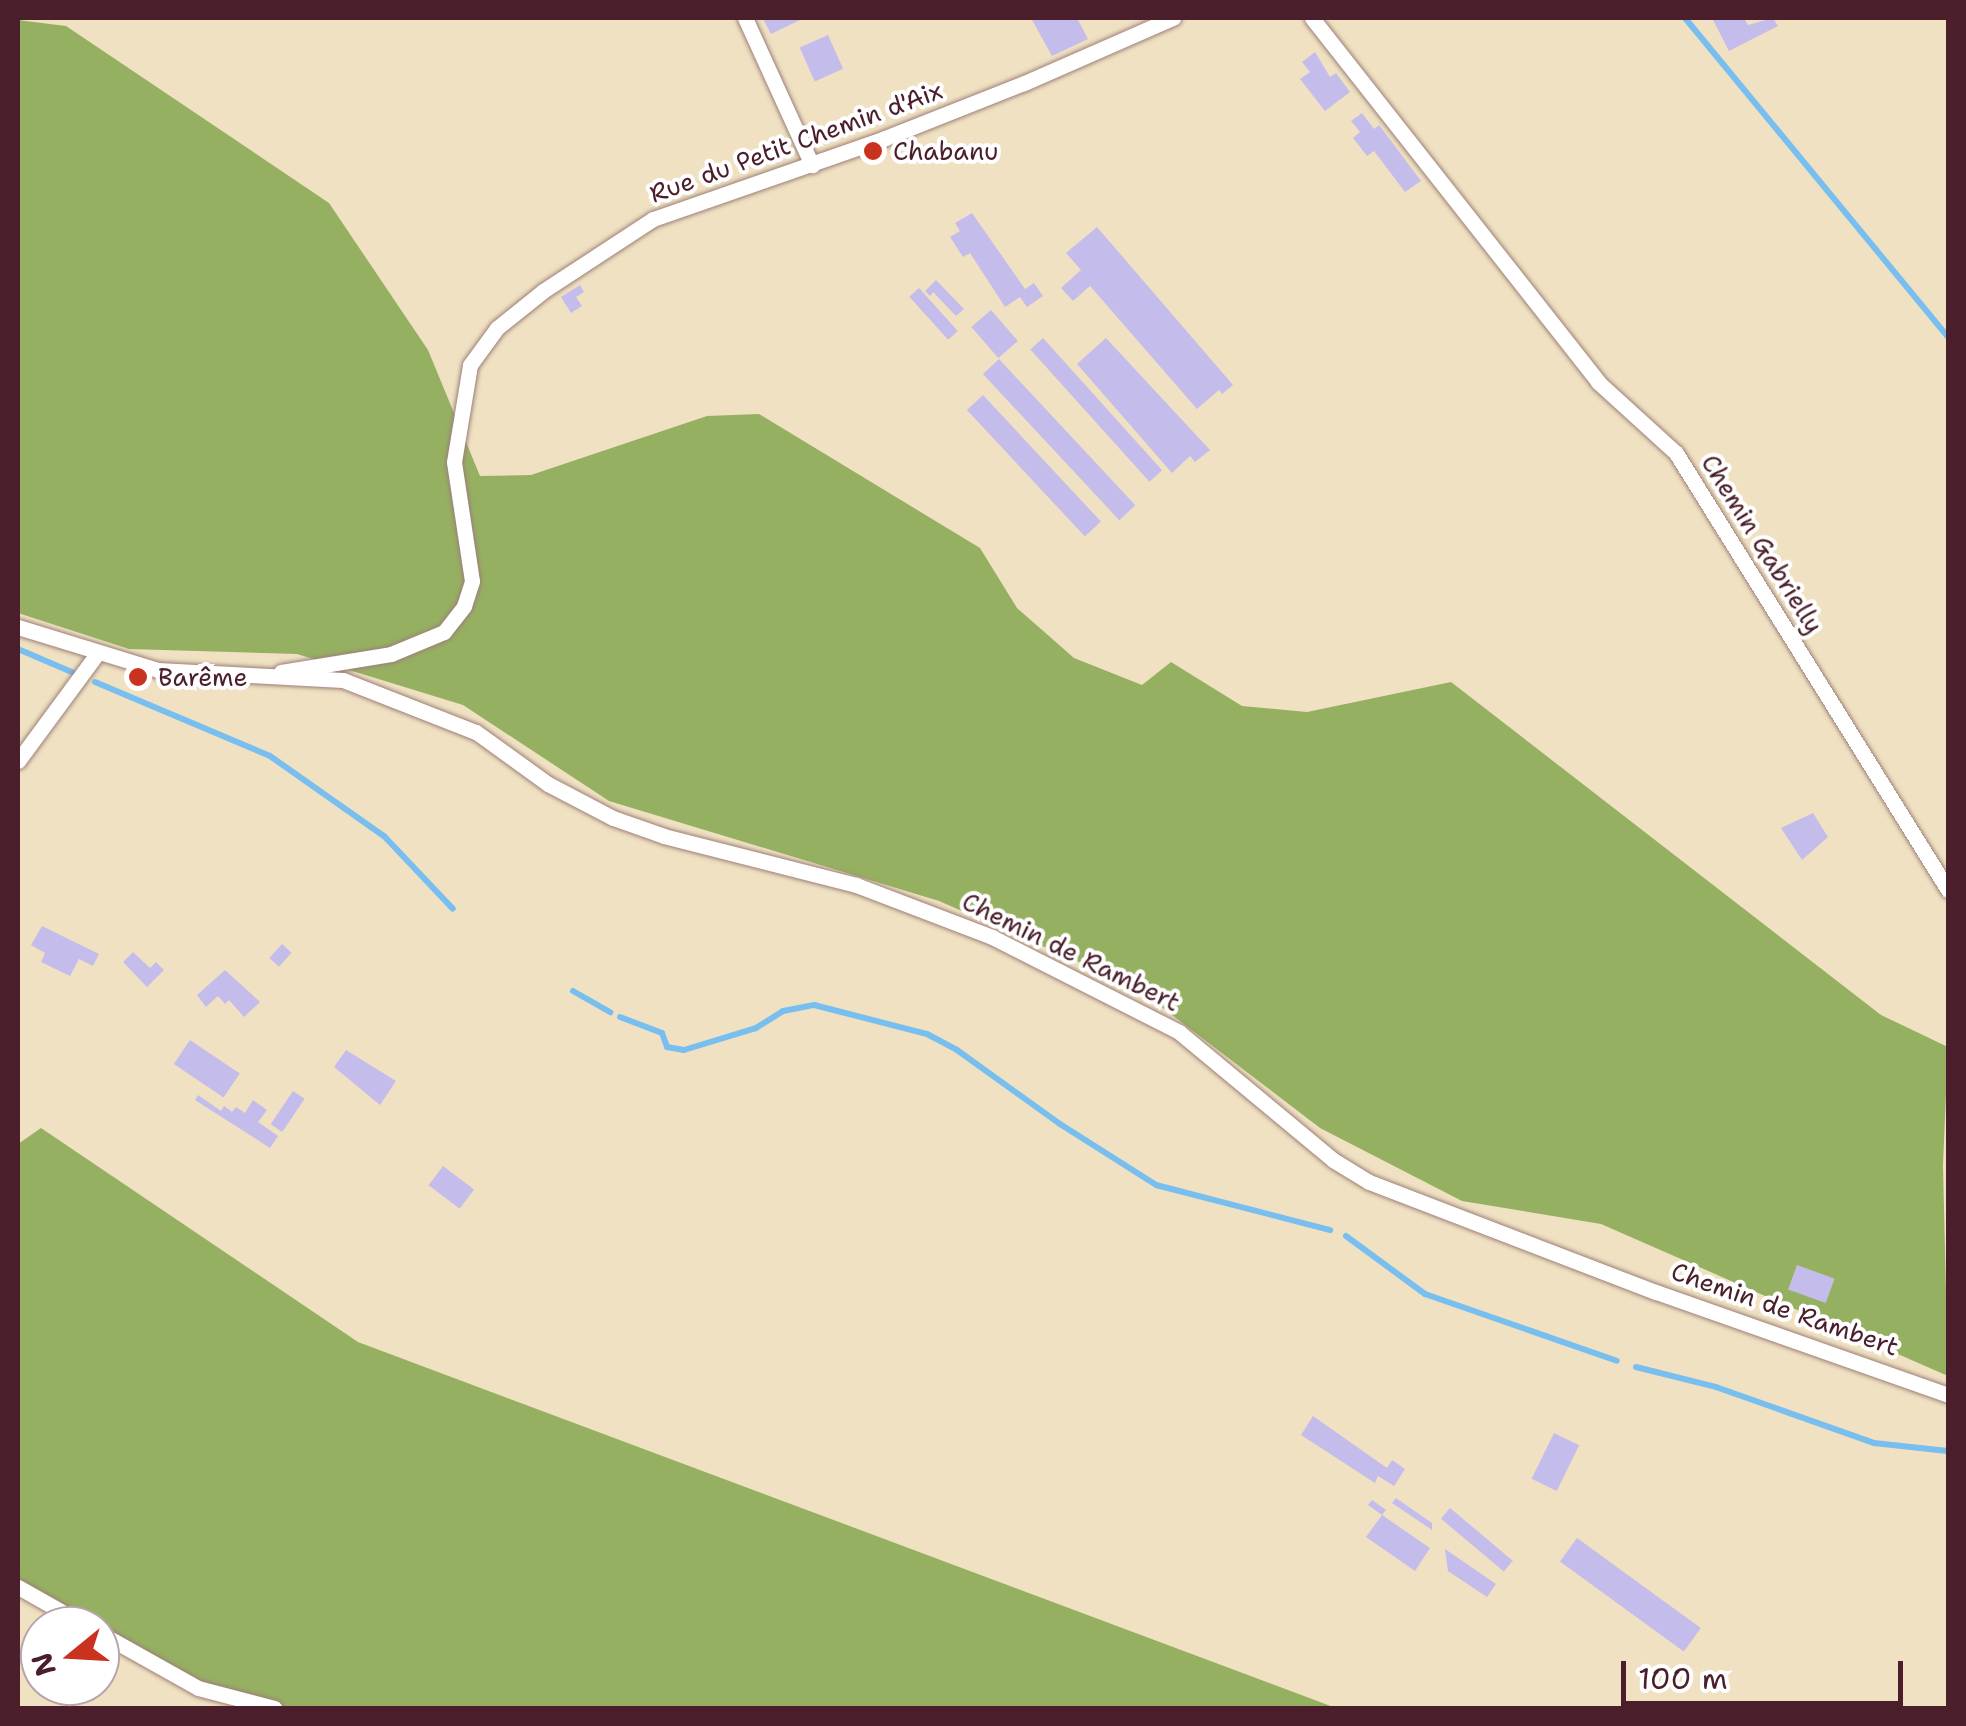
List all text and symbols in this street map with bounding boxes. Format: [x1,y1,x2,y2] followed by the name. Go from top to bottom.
[645,75,947,209] street label: Rue du Petit Chemin d'Aix
[893,136,998,166] place label: Chabanu
[862,140,884,162] marker: Chabanu
[1695,449,1829,639] street label: Chemin Gabrielly
[158,662,248,692] place label: Barême
[127,666,149,688] marker: Barême
[957,886,1185,1018] street label: Chemin de Rambert
[1667,1256,1903,1362] street label: Chemin de Rambert
[20,1606,120,1706] north arrow
[1626,1641,1908,1703] scale bar
[22,1648,65,1681] text: N
[1638,1658,1728,1699] text: 100 m

